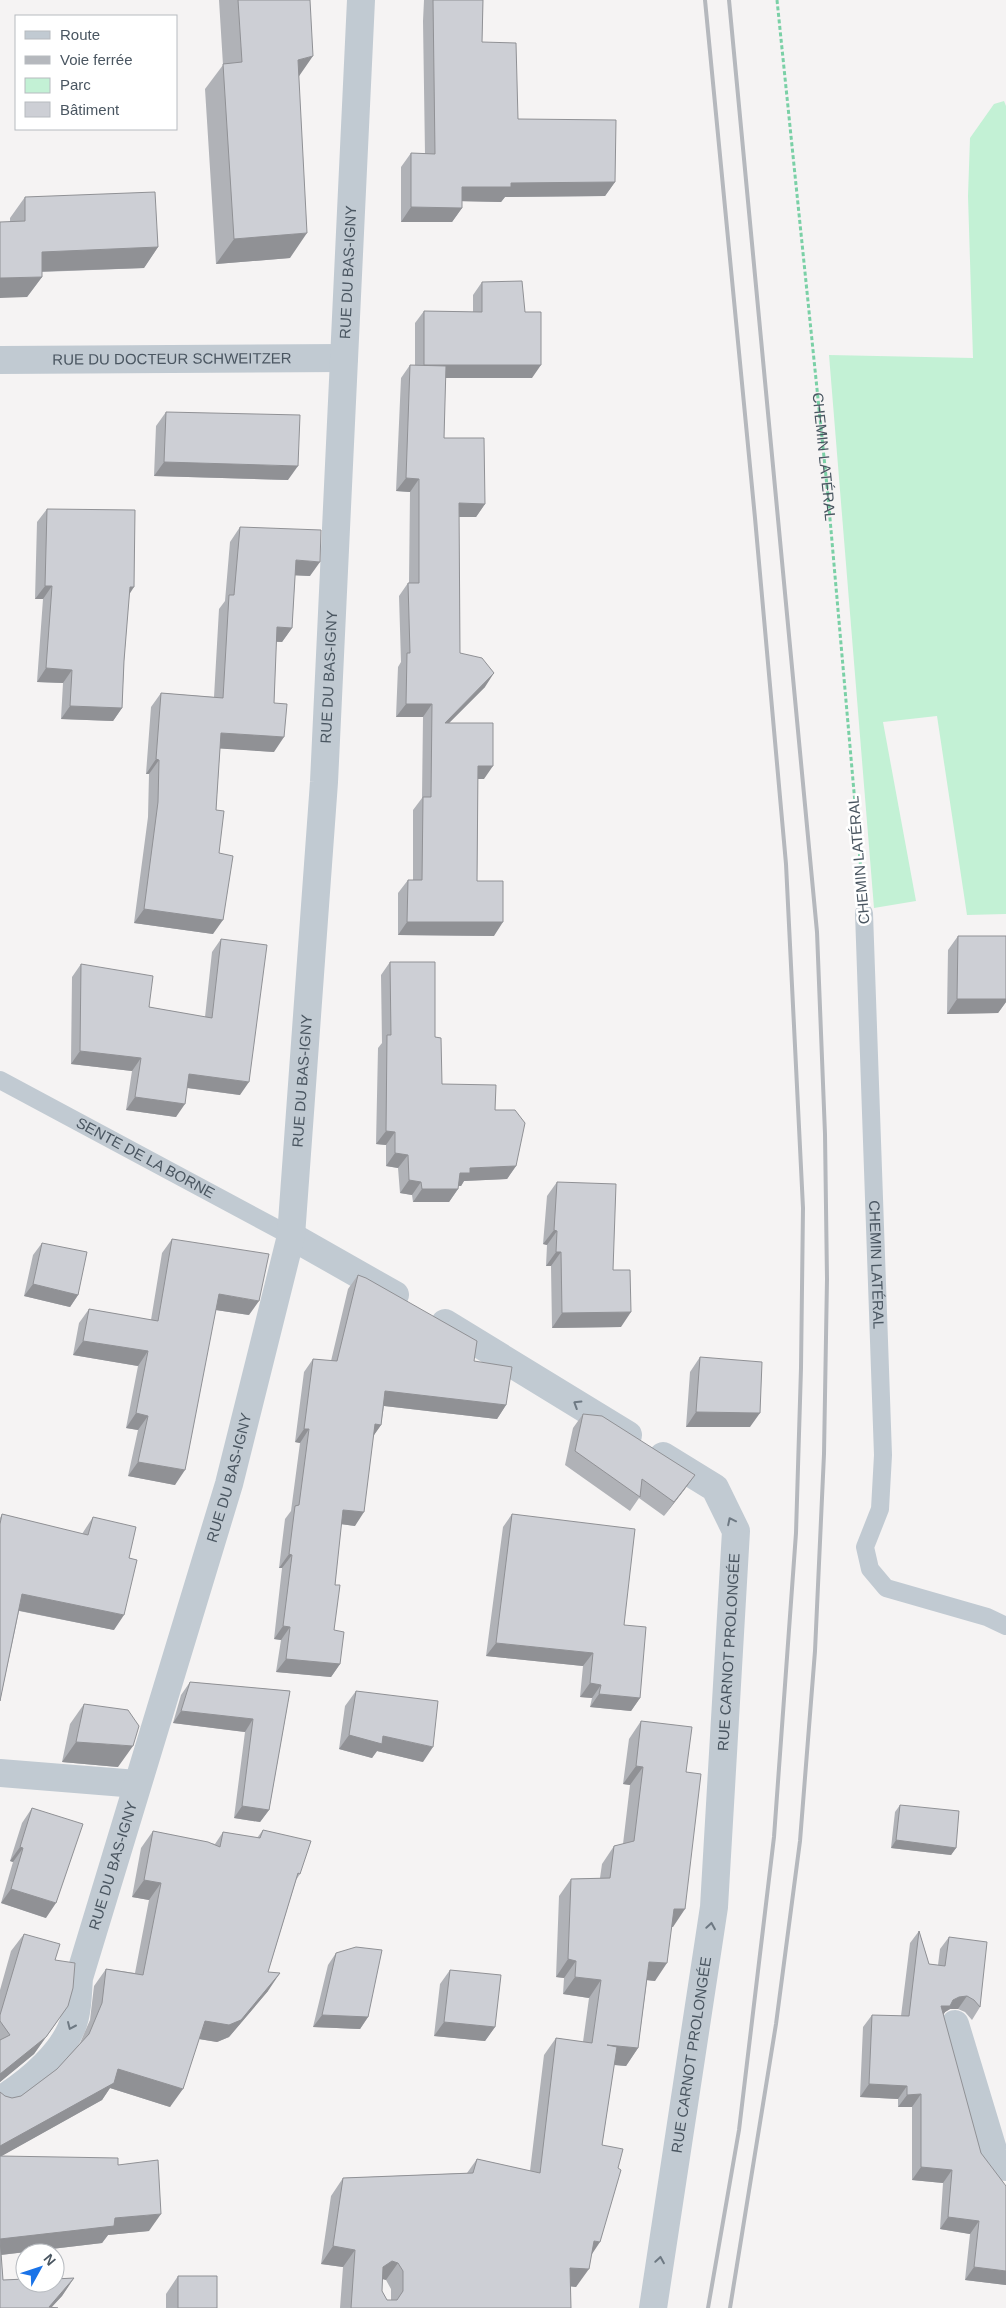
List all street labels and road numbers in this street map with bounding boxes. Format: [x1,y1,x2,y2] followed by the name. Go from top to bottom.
[336,205,359,339] street label: RUE DU BAS-IGNY
[52,349,292,368] street label: RUE DU DOCTEUR SCHWEITZER
[809,391,839,522] street label: CHEMIN LATÉRAL
[317,610,340,744] street label: RUE DU BAS-IGNY
[844,795,873,925] street label: CHEMIN LATÉRAL
[288,1014,315,1148] street label: RUE DU BAS-IGNY
[74,1114,218,1201] street label: SENTE DE LA BORNE
[866,1200,888,1330] street label: CHEMIN LATÉRAL
[203,1411,254,1544] street label: RUE DU BAS-IGNY
[714,1553,743,1751] street label: RUE CARNOT PROLONGÉE
[85,1799,140,1932] street label: RUE DU BAS-IGNY
[668,1956,714,2154] street label: RUE CARNOT PROLONGÉE

